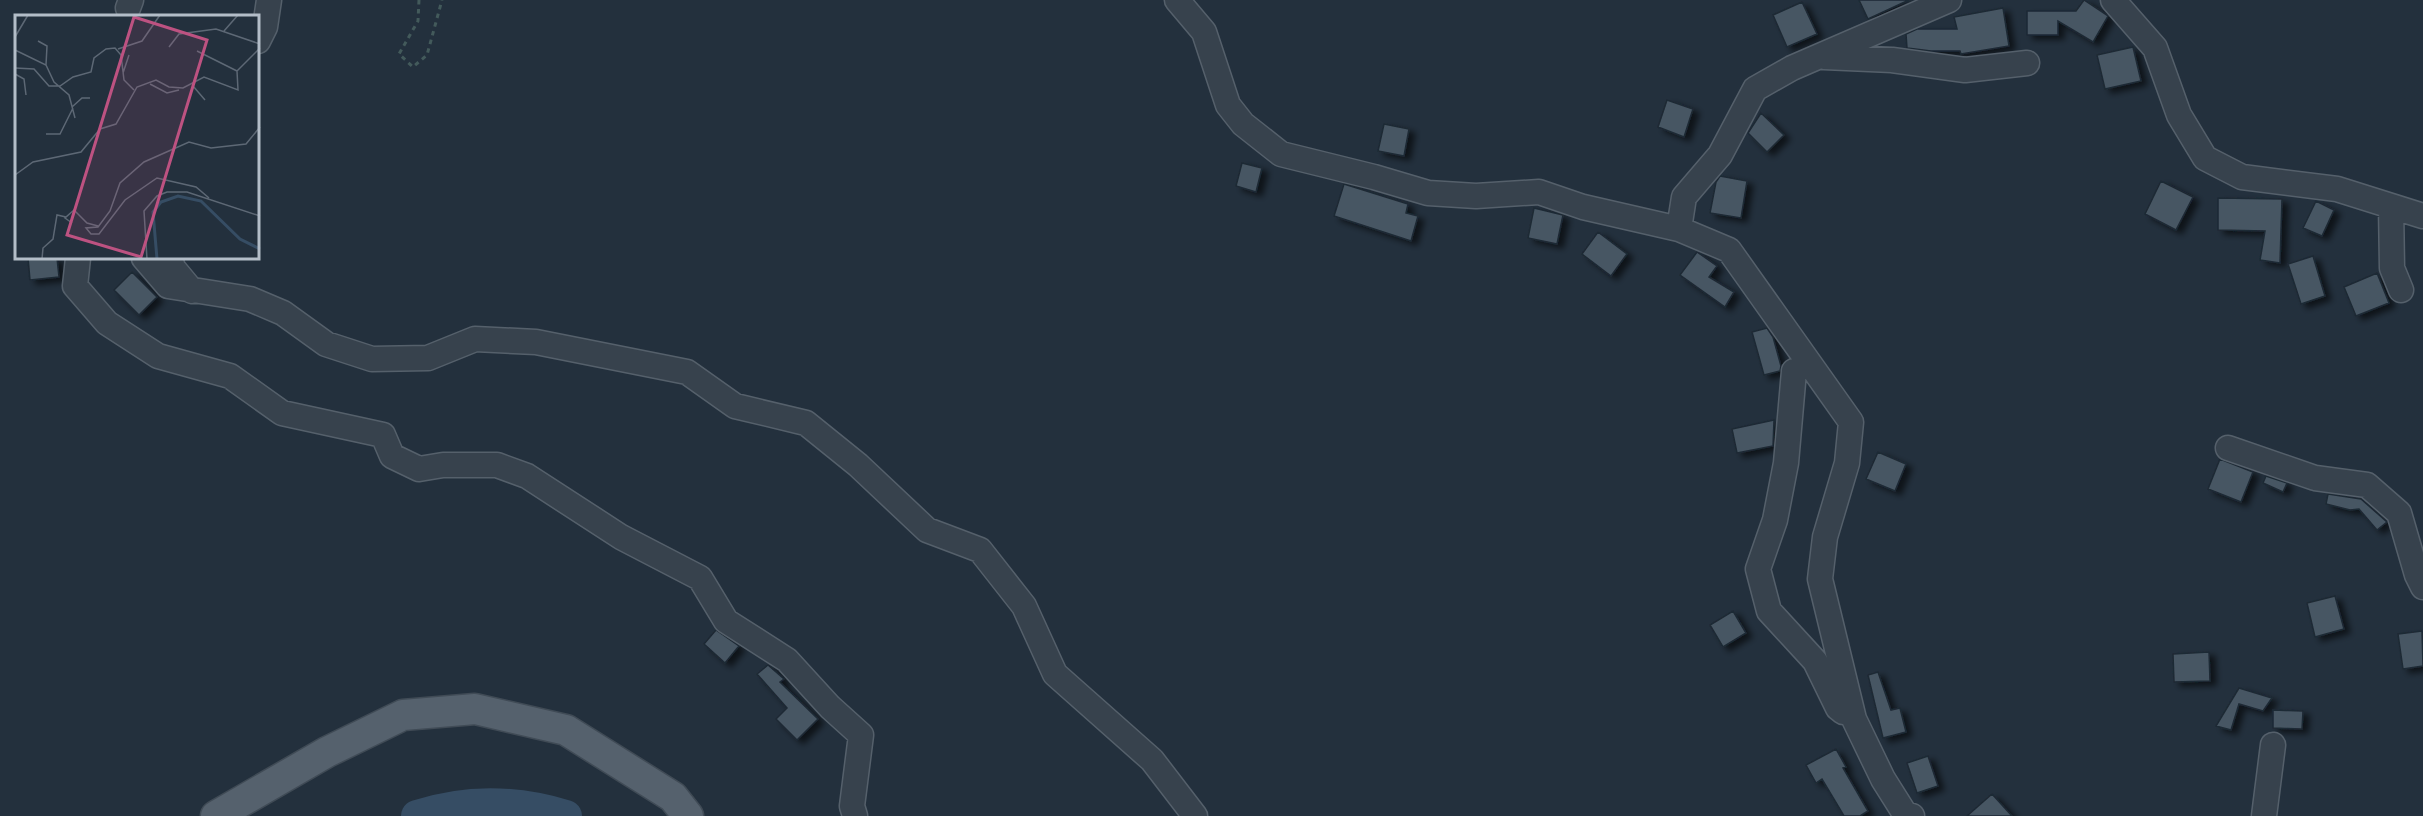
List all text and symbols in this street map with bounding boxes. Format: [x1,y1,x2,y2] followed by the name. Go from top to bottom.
[15,15,260,260] inset map

